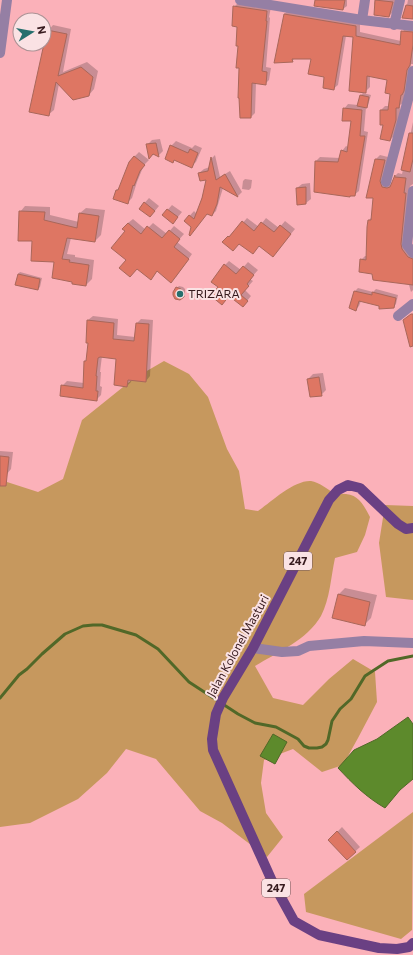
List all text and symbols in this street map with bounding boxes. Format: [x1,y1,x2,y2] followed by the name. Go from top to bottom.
[12,12,52,52] north arrow
[35,25,49,35] text: N
[188,286,240,300] place label: TRIZARA
[175,289,185,299] marker: TRIZARA
[284,552,312,570] road number: 247
[203,592,272,699] street label: Jalan Kolonel Masturi
[262,879,290,897] road number: 247

